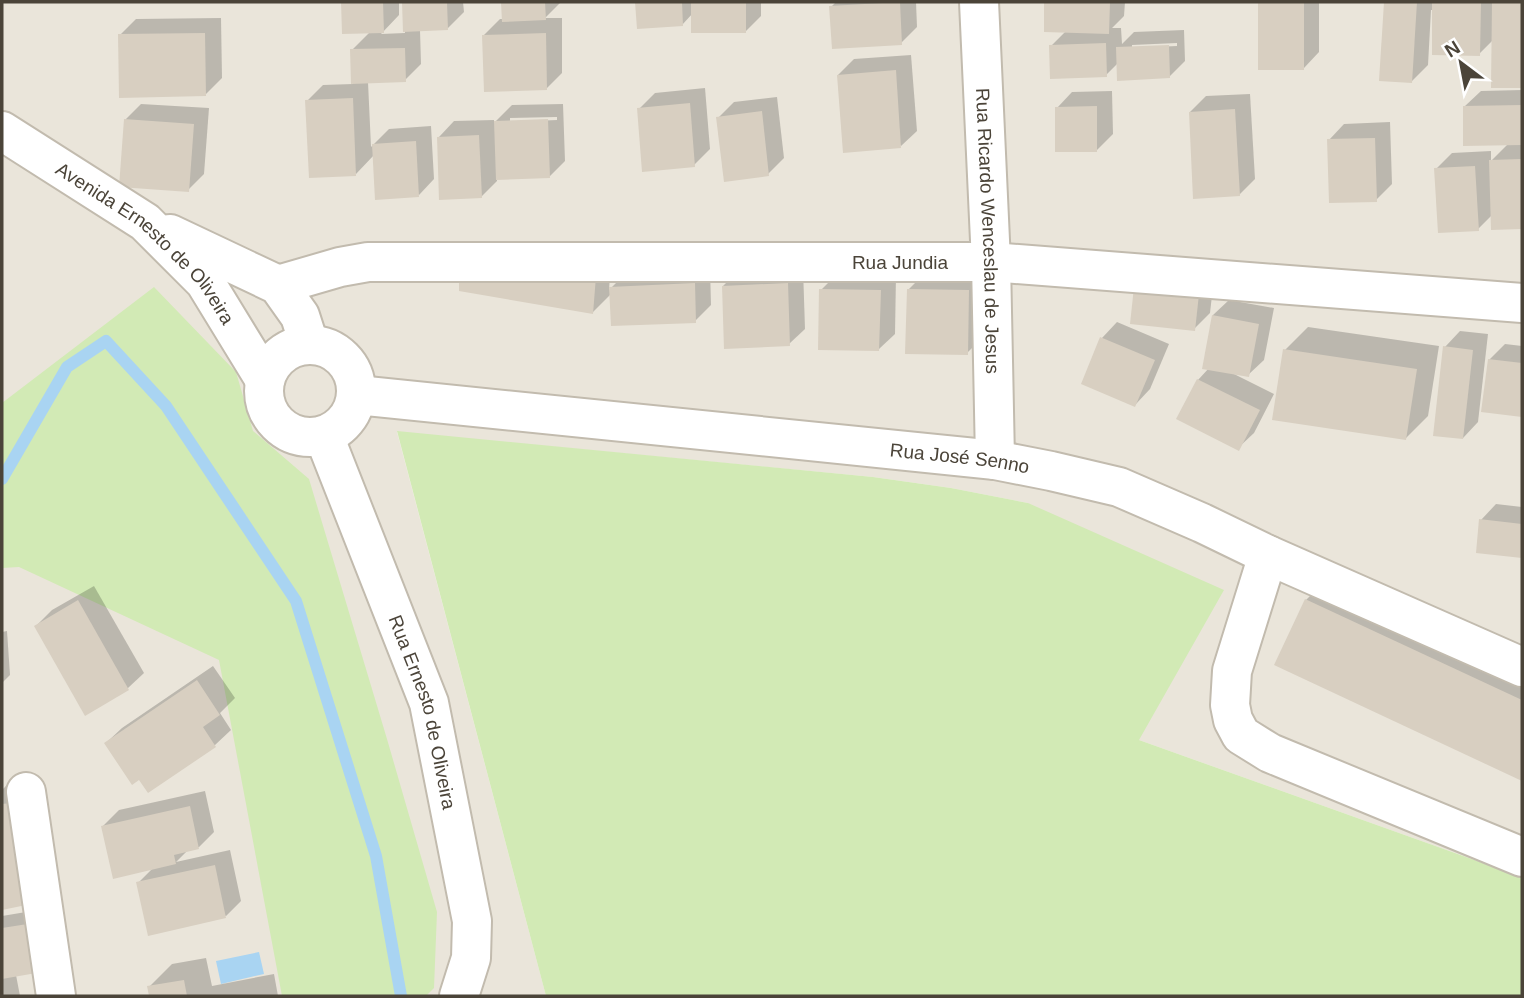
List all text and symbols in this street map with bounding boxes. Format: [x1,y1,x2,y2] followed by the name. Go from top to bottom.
[1426,28,1496,98] north arrow
[1441,36,1464,62] text: N
[972,87,1004,374] street label: Rua Ricardo Wenceslau de Jesus
[52,158,239,328] street label: Avenida Ernesto de Oliveira
[852,252,949,273] street label: Rua Jundia
[889,439,1031,477] street label: Rua José Senno
[385,612,460,811] street label: Rua Ernesto de Oliveira

